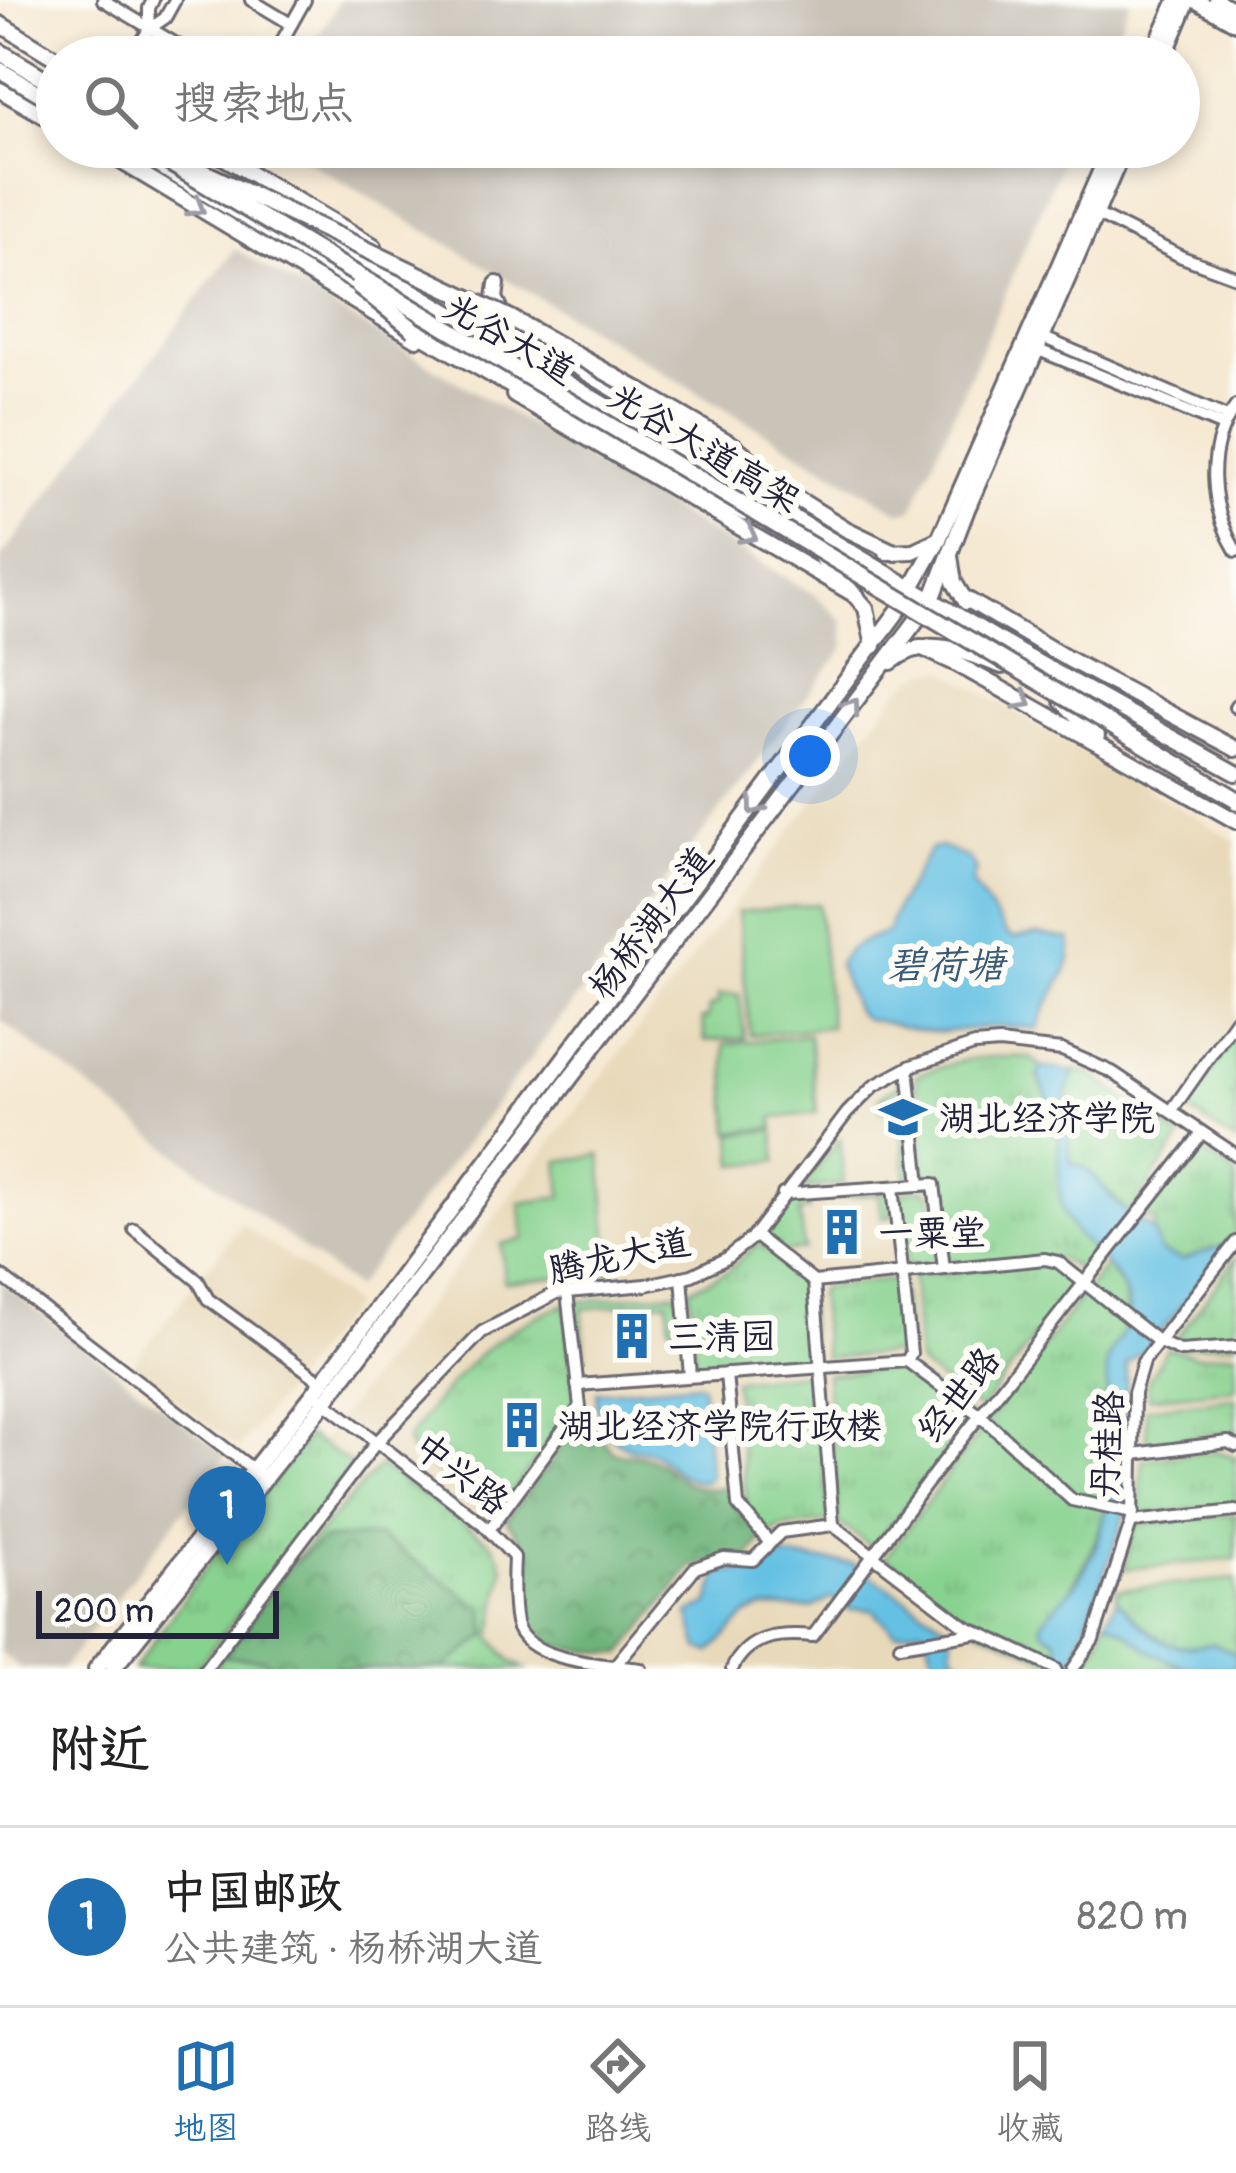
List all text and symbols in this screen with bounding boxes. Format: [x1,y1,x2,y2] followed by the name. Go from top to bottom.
[36,36,1200,168] search box
[78,69,144,135] icon: search
[174,76,354,132] text: 搜索地点
[184,193,206,216] one-way arrow
[436,284,583,395] street label: 光谷大道
[600,373,808,523] street label: 光谷大道高架
[736,521,758,544] one-way arrow
[1011,687,1032,710] one-way arrow
[838,698,859,720] one-way arrow
[780,726,840,786] your location
[747,794,769,815] one-way arrow
[579,837,723,1008] street label: 杨桥湖大道
[887,941,1008,990] water label: 碧荷塘
[878,1092,928,1142] school or university icon: 湖北经济学院
[939,1096,1155,1141] place label: 湖北经济学院
[817,1207,867,1257] building icon: 一粟堂
[878,1211,986,1256] place label: 一粟堂
[544,1219,694,1293] street label: 腾龙大道
[607,1311,657,1361] building icon: 三清园
[668,1315,776,1360] place label: 三清园
[908,1339,1010,1451] street label: 经世路
[1082,1389,1133,1499] street label: 丹桂路
[497,1400,547,1450] building icon: 湖北经济学院行政楼
[558,1404,882,1449] place label: 湖北经济学院行政楼
[405,1423,517,1525] street label: 中兴路
[188,1466,266,1565] pin: 1
[36,1585,279,1638] scale bar
[54,1591,154,1632] text: 200 m
[48,1718,150,1782] text: 附近
[162,1865,342,1921] text: 中国邮政
[79,1892,95,1941] text: 1
[1077,1892,1188,1941] text: 820 m
[162,1924,543,1973] text: 公共建筑 · 杨桥湖大道
[173,2033,239,2149] tab: 地图
[585,2033,651,2149] tab: 路线
[997,2033,1063,2149] tab: 收藏

